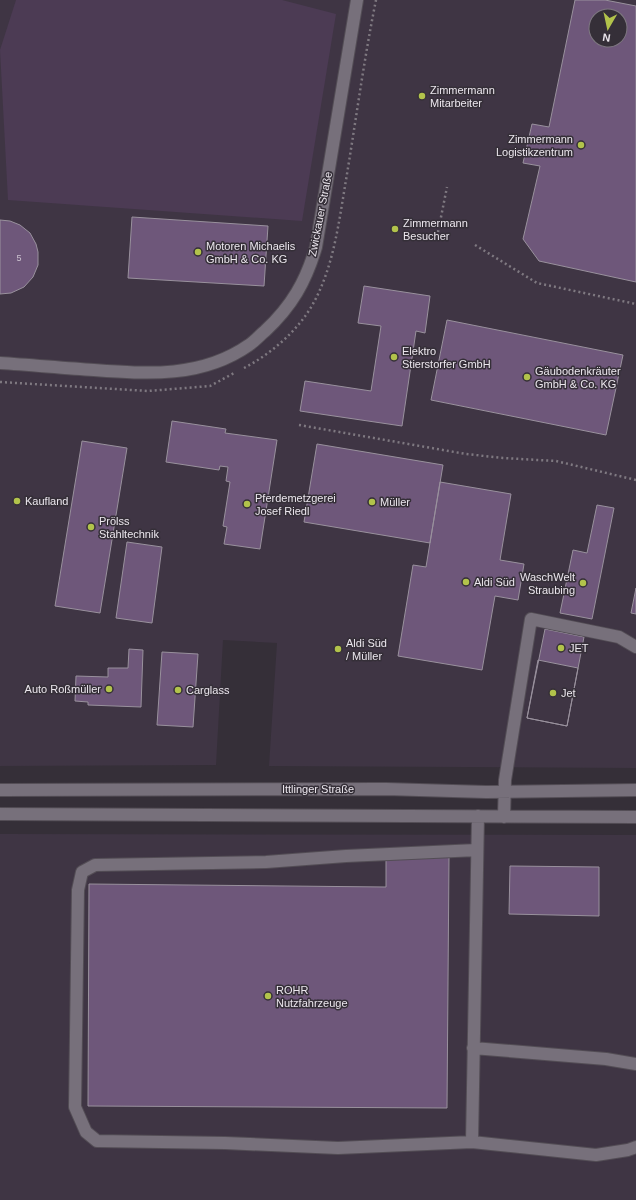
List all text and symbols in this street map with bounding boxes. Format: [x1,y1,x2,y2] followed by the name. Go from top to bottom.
[588,8,628,48] north arrow
[602,31,611,44] text: N
[430,84,495,109] place label: Zimmermann Mitarbeiter
[417,91,427,101] marker: Zimmermann Mitarbeiter
[496,133,573,158] place label: Zimmermann Logistikzentrum
[576,140,586,150] marker: Zimmermann Logistikzentrum
[306,171,334,257] street label: Zwickauer Straße
[403,217,468,242] place label: Zimmermann Besucher
[390,224,400,234] marker: Zimmermann Besucher
[206,240,296,265] place label: Motoren Michaelis GmbH & Co. KG
[193,247,203,257] marker: Motoren Michaelis GmbH & Co. KG
[16,253,22,263] house number: 5
[402,345,491,370] place label: Elektro Stierstorfer GmbH
[389,352,399,362] marker: Elektro Stierstorfer GmbH
[535,365,621,390] place label: Gäubodenkräuter GmbH & Co. KG
[522,372,532,382] marker: Gäubodenkräuter GmbH & Co. KG
[255,492,336,517] place label: Pferdemetzgerei Josef Riedl
[25,495,68,507] place label: Kaufland
[12,496,22,506] marker: Kaufland
[380,496,410,508] place label: Müller
[367,497,377,507] marker: Müller
[242,499,252,509] marker: Pferdemetzgerei Josef Riedl
[99,515,159,540] place label: Prölss Stahltechnik
[86,522,96,532] marker: Prölss Stahltechnik
[520,571,575,596] place label: WaschWelt Straubing
[474,576,515,588] place label: Aldi Süd
[461,577,471,587] marker: Aldi Süd
[578,578,588,588] marker: WaschWelt Straubing
[346,637,387,662] place label: Aldi Süd / Müller
[569,642,589,654] place label: JET
[556,643,566,653] marker: JET
[333,644,343,654] marker: Aldi Süd / Müller
[25,683,101,695] place label: Auto Roßmüller
[104,684,114,694] marker: Auto Roßmüller
[186,684,230,696] place label: Carglass
[173,685,183,695] marker: Carglass
[561,687,576,699] place label: Jet
[548,688,558,698] marker: Jet
[282,783,354,795] street label: Ittlinger Straße
[276,984,348,1009] place label: ROHR Nutzfahrzeuge
[263,991,273,1001] marker: ROHR Nutzfahrzeuge

